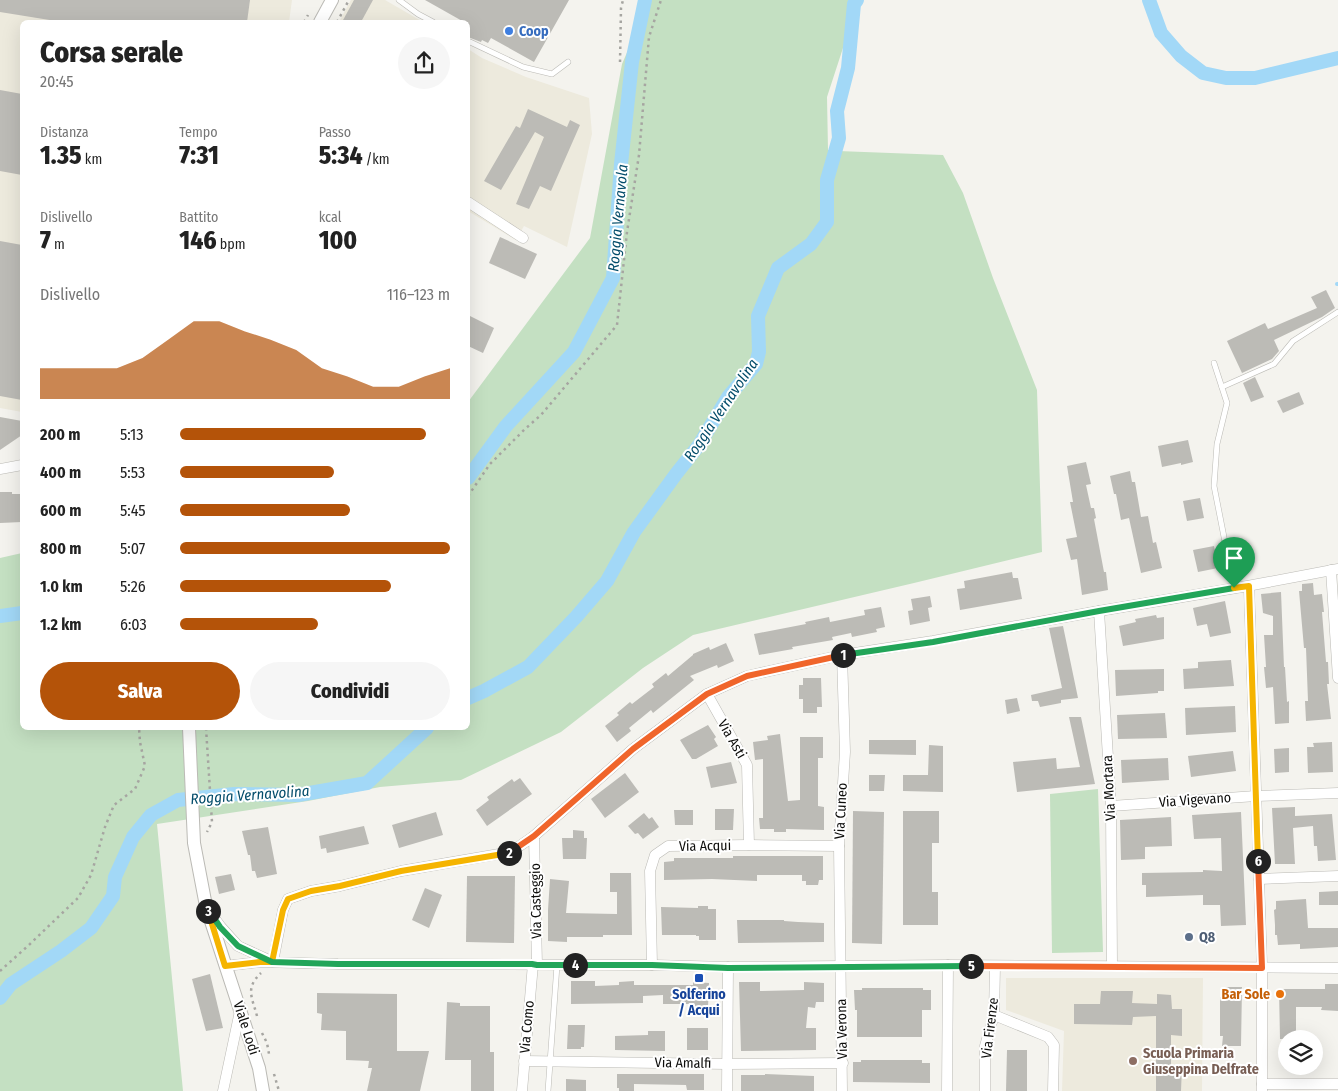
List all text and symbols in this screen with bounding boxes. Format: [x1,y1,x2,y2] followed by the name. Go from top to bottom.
[519,23,549,40] place label: Coop
[503,25,515,37] marker: Coop
[40,36,183,69] text: Corsa serale
[398,37,450,89] button: share
[40,72,74,91] text: 20:45
[40,124,89,141] text: Distanza
[179,124,218,141] text: Tempo
[319,124,351,141] text: Passo
[40,141,82,171] text: 1.35
[179,141,219,171] text: 7:31
[319,141,362,171] text: 5:34
[82,151,102,168] text: km
[362,151,390,168] text: /km
[604,163,632,272] water label: Roggia Vernavola
[40,209,93,226] text: Dislivello
[179,209,218,226] text: Battito
[319,209,341,226] text: kcal
[40,226,51,256] text: 7
[179,226,217,256] text: 146
[319,226,357,256] text: 100
[51,236,65,253] text: m
[217,236,246,253] text: bpm
[40,285,100,304] text: Dislivello
[387,285,450,304] text: 116–123 m
[680,355,762,464] water label: Roggia Vernavolina
[40,425,80,444] text: 200 m
[120,425,144,444] text: 5:13
[40,463,81,482] text: 400 m
[120,463,145,482] text: 5:53
[40,501,81,520] text: 600 m
[120,501,146,520] text: 5:45
[1213,537,1255,588] pin
[40,539,81,558] text: 800 m
[120,539,145,558] text: 5:07
[1220,544,1248,572] icon: arrive
[40,577,83,596] text: 1.0 km
[120,577,146,596] text: 5:26
[40,615,82,634] text: 1.2 km
[120,615,147,634] text: 6:03
[830,642,856,668] pin: 1
[841,647,846,664] text: 1
[40,662,240,720] button: Salva
[250,662,450,720] button: Condividi
[714,716,750,762] street label: Via Asti
[1099,755,1119,821] street label: Via Mortara
[190,782,310,808] water label: Roggia Vernavolina
[831,782,851,840] street label: Via Cuneo
[1158,789,1232,811] street label: Via Vigevano
[679,837,731,855] street label: Via Acqui
[496,840,522,866] pin: 2
[506,845,513,862] text: 2
[1246,848,1270,874] pin: 6
[1255,853,1262,870] text: 6
[527,863,545,939] street label: Via Casteggio
[196,898,220,924] pin: 3
[205,903,212,920] text: 3
[1199,929,1216,946] place label: Q8
[1183,931,1195,943] marker: Q8
[562,952,588,978] pin: 4
[958,954,984,978] pin: 5
[572,957,579,974] text: 4
[968,958,975,975] text: 5
[693,972,705,984] marker: Solferino / Acqui
[672,986,726,1019] place label: Solferino / Acqui
[1222,986,1270,1003] place label: Bar Sole
[1274,988,1286,1000] marker: Bar Sole
[978,997,1002,1059] street label: Via Firenze
[833,998,851,1059] street label: Via Verona
[229,999,263,1057] street label: Viale Lodi
[516,1000,538,1054] street label: Via Como
[1278,1030,1323,1075] map controls
[1278,1030,1323,1075] button: layers
[1143,1045,1259,1078] place label: Scuola Primaria Giuseppina Delfrate
[655,1054,711,1072] street label: Via Amalfi
[1127,1055,1139,1067] marker: Scuola Primaria Giuseppina Delfrate

